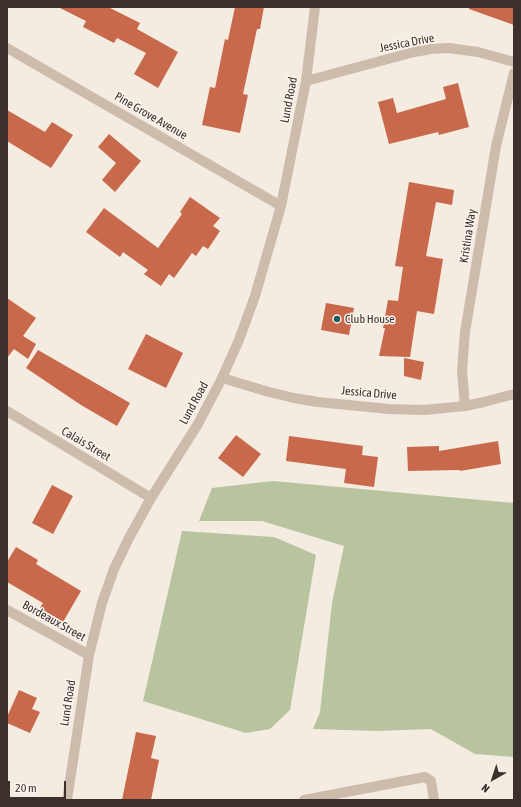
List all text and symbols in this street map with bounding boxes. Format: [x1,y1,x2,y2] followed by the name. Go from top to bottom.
[378,31,436,55] street label: Jessica Drive
[277,76,301,124] street label: Lund Road
[112,89,190,143] street label: Pine Grove Avenue
[457,208,479,264] street label: Kristina Way
[345,312,395,326] place label: Club House
[332,314,342,324] marker: Club House
[176,379,212,427] street label: Lund Road
[341,383,397,403] street label: Jessica Drive
[59,424,113,464] street label: Calais Street
[20,598,88,644] street label: Bordeaux Street
[57,679,79,727] street label: Lund Road
[473,759,513,799] north arrow
[10,773,68,799] scale bar
[15,781,37,795] text: 20 m
[479,782,492,795] text: N

